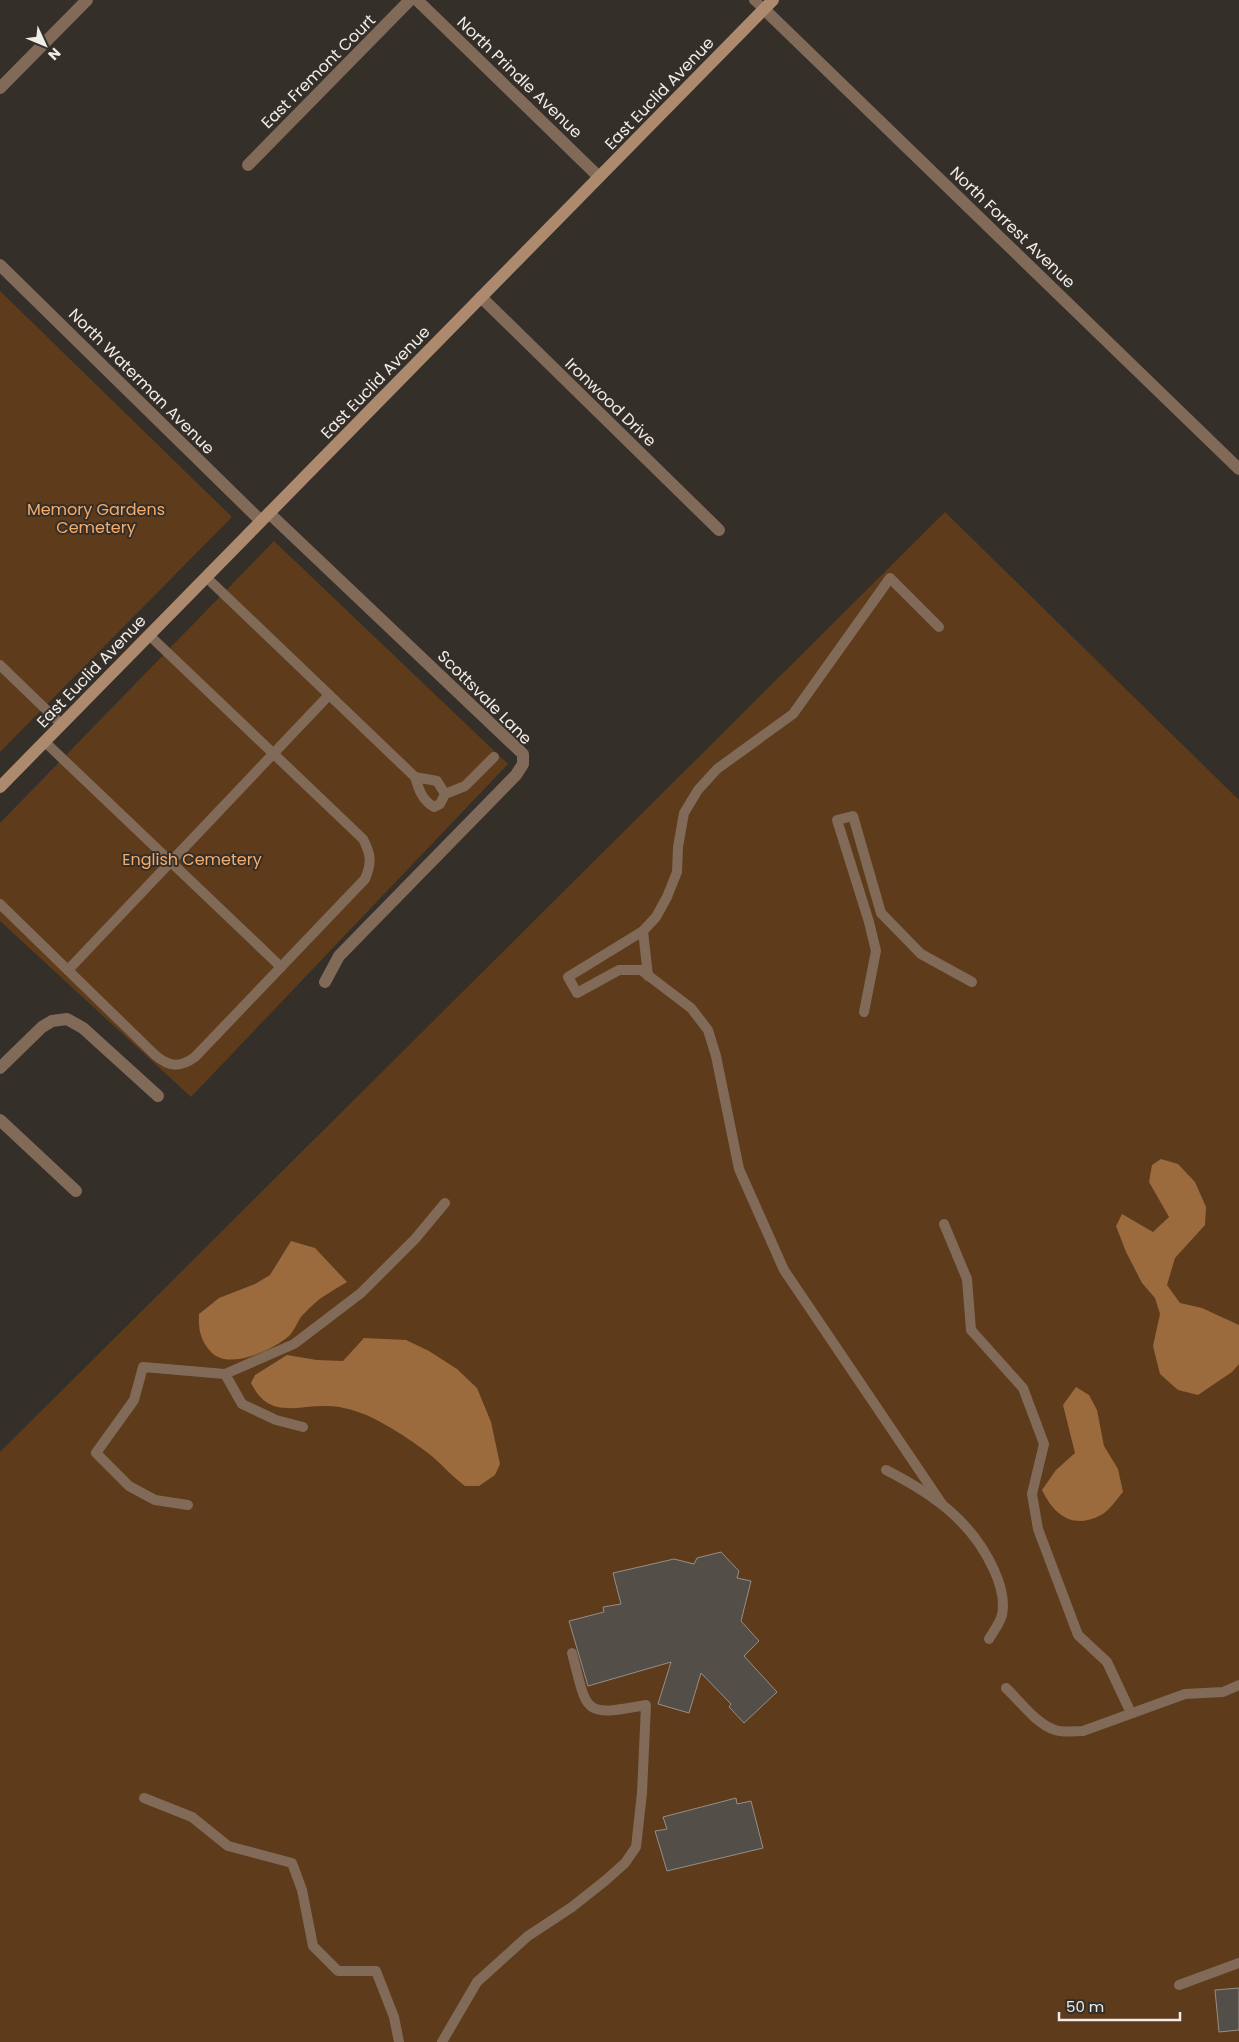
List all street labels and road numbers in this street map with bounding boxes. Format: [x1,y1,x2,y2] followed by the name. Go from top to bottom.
[256,9,381,134] street label: East Fremont Court
[452,11,587,143] street label: North Prindle Avenue
[599,32,719,155] street label: East Euclid Avenue
[945,161,1081,294] street label: North Forrest Avenue
[64,303,220,459] street label: North Waterman Avenue
[315,321,435,444] street label: East Euclid Avenue
[560,353,662,452] street label: Ironwood Drive
[31,610,151,733] street label: East Euclid Avenue
[432,645,537,750] street label: Scottsvale Lane

